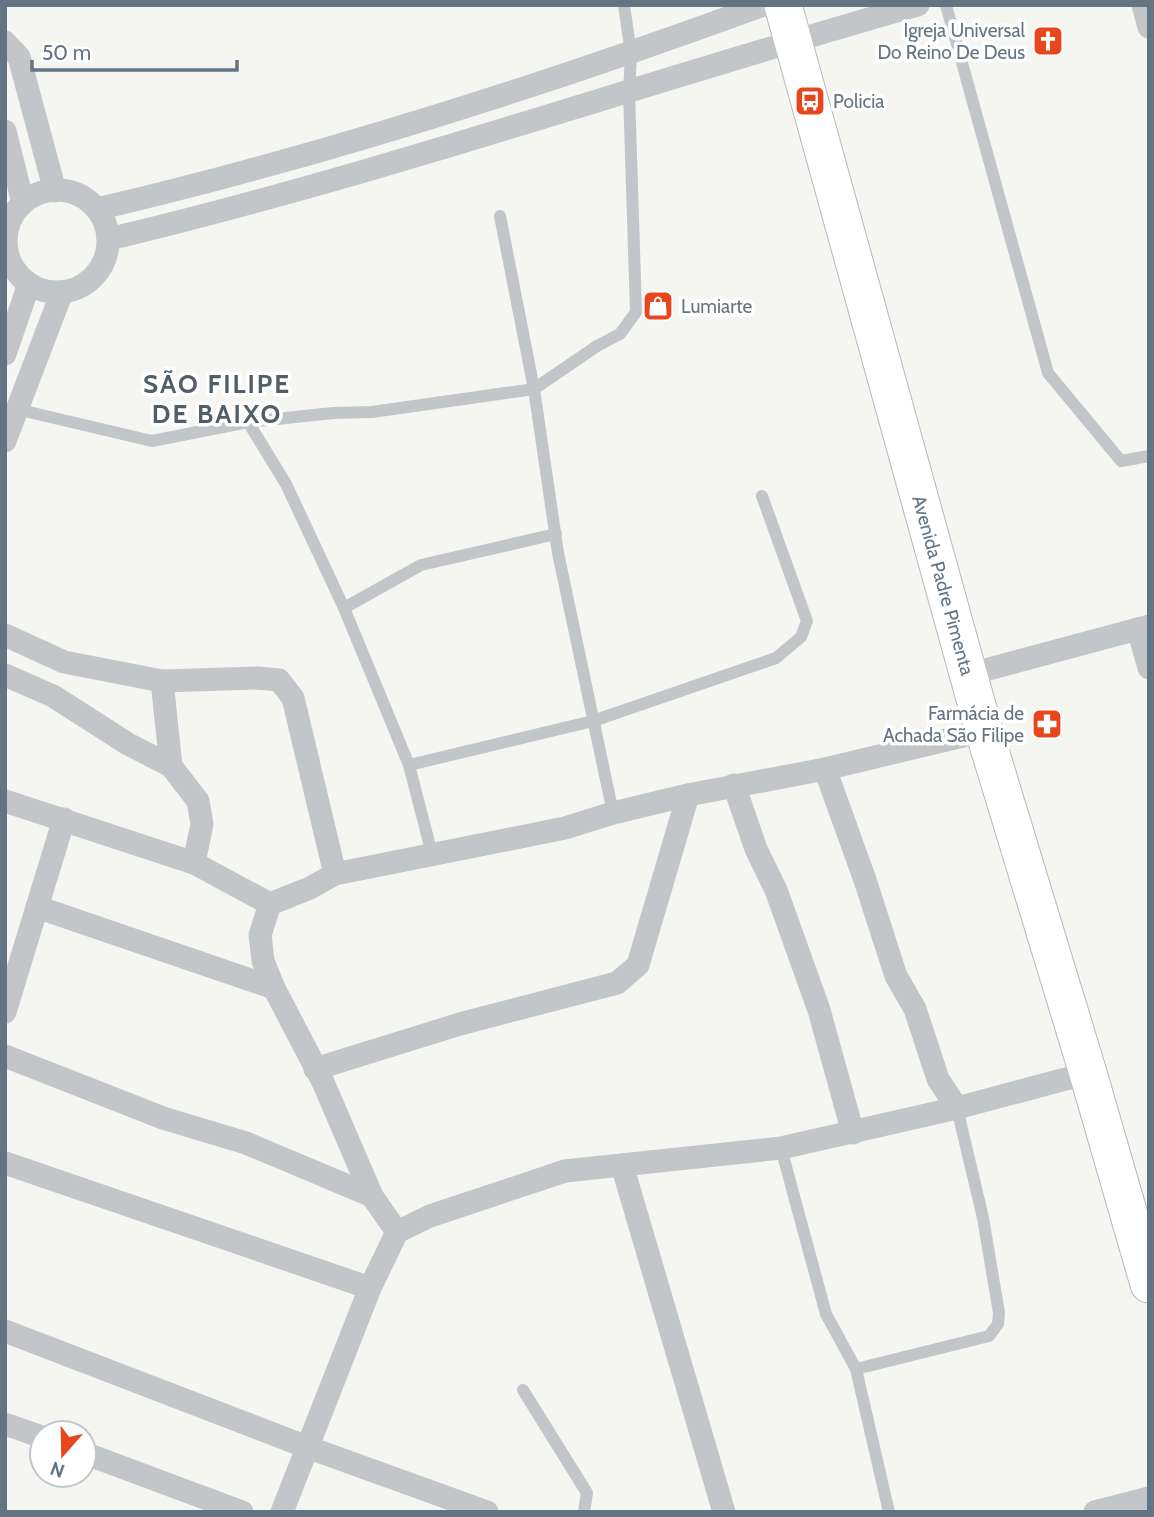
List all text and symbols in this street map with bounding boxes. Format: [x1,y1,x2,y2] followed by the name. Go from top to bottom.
[877,19,1026,64] place label: Igreja Universal Do Reino De Deus
[1031,24,1065,58] church icon: Igreja Universal Do Reino De Deus
[32,28,236,72] scale bar
[42,40,91,65] text: 50 m
[793,84,827,118] bus stop icon: Policia
[833,90,884,113] place label: Policia
[641,289,675,323] shop icon: Lumiarte
[681,295,752,318] place label: Lumiarte
[143,368,291,430] district label: SÃO FILIPE DE BAIXO
[908,493,980,678] street label: Avenida Padre Pimenta
[883,702,1024,747] place label: Farmácia de Achada São Filipe
[1030,707,1064,741] pharmacy icon: Farmácia de Achada São Filipe
[28,1419,98,1489] north arrow
[47,1456,68,1483] text: N

